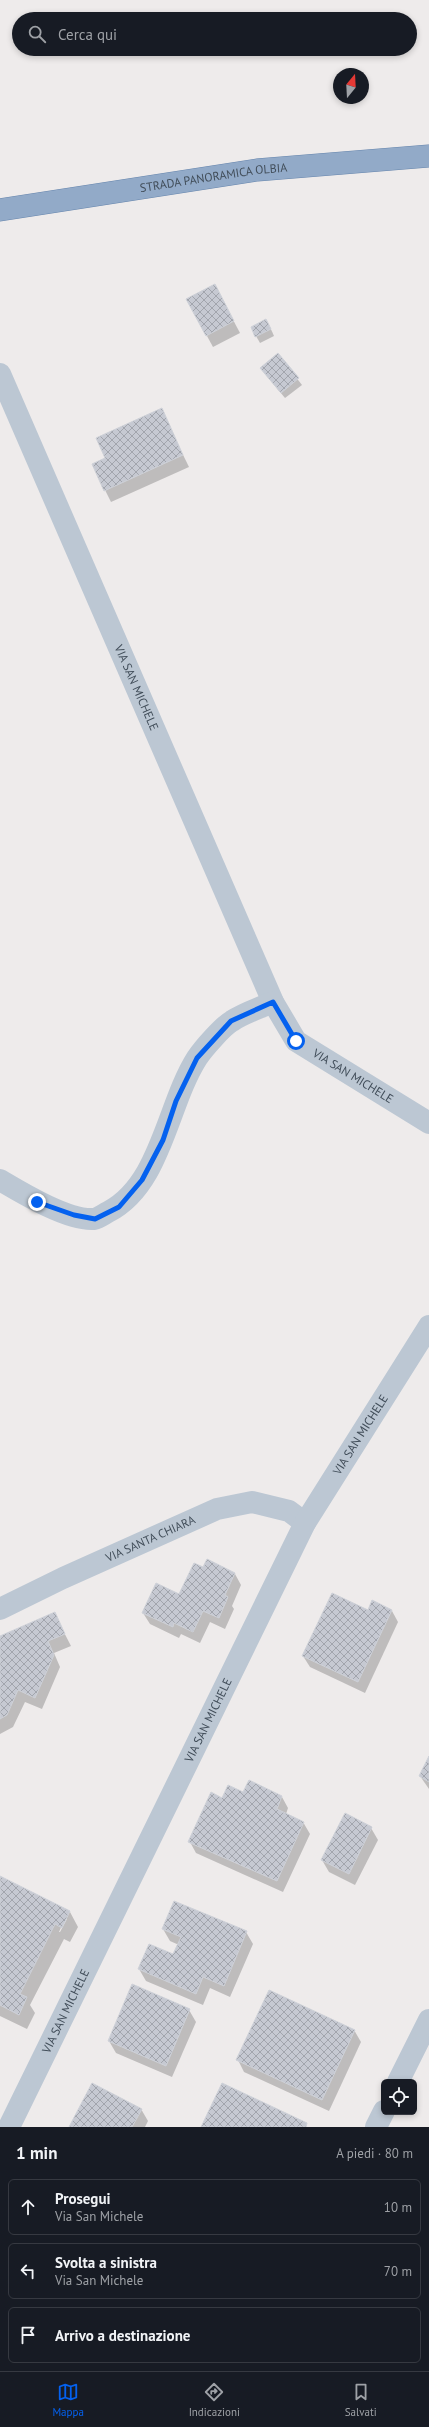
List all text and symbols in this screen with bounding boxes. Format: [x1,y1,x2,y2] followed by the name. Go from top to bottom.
[12,12,417,56] search box
[26,23,48,45] icon: search
[58,25,117,44] text: Cerca qui
[333,68,369,104] north arrow
[139,160,288,195] street label: STRADA PANORAMICA OLBIA
[111,641,162,733] street label: VIA SAN MICHELE
[287,1032,305,1050] route start
[309,1045,396,1106] street label: VIA SAN MICHELE
[28,1193,46,1211] route end
[329,1392,391,1478] street label: VIA SAN MICHELE
[102,1512,197,1565] street label: VIA SANTA CHIARA
[181,1675,235,1765] street label: VIA SAN MICHELE
[38,1966,92,2056] street label: VIA SAN MICHELE
[381,2079,417,2115] map controls
[381,2079,417,2115] button: locate
[16,2142,57,2164] text: 1 min
[336,2145,413,2162] text: A piedi · 80 m
[55,2189,111,2208] text: Prosegui
[17,2196,39,2218] icon: ahead
[384,2199,412,2216] text: 10 m
[55,2208,143,2225] text: Via San Michele
[55,2253,157,2272] text: Svolta a sinistra
[17,2260,39,2282] icon: left
[384,2263,412,2280] text: 70 m
[55,2272,143,2289] text: Via San Michele
[17,2324,39,2346] icon: arrive
[55,2326,190,2345] text: Arrivo a destinazione
[52,2381,84,2419] tab: Mappa
[189,2381,240,2419] tab: Indicazioni
[345,2381,377,2419] tab: Salvati

